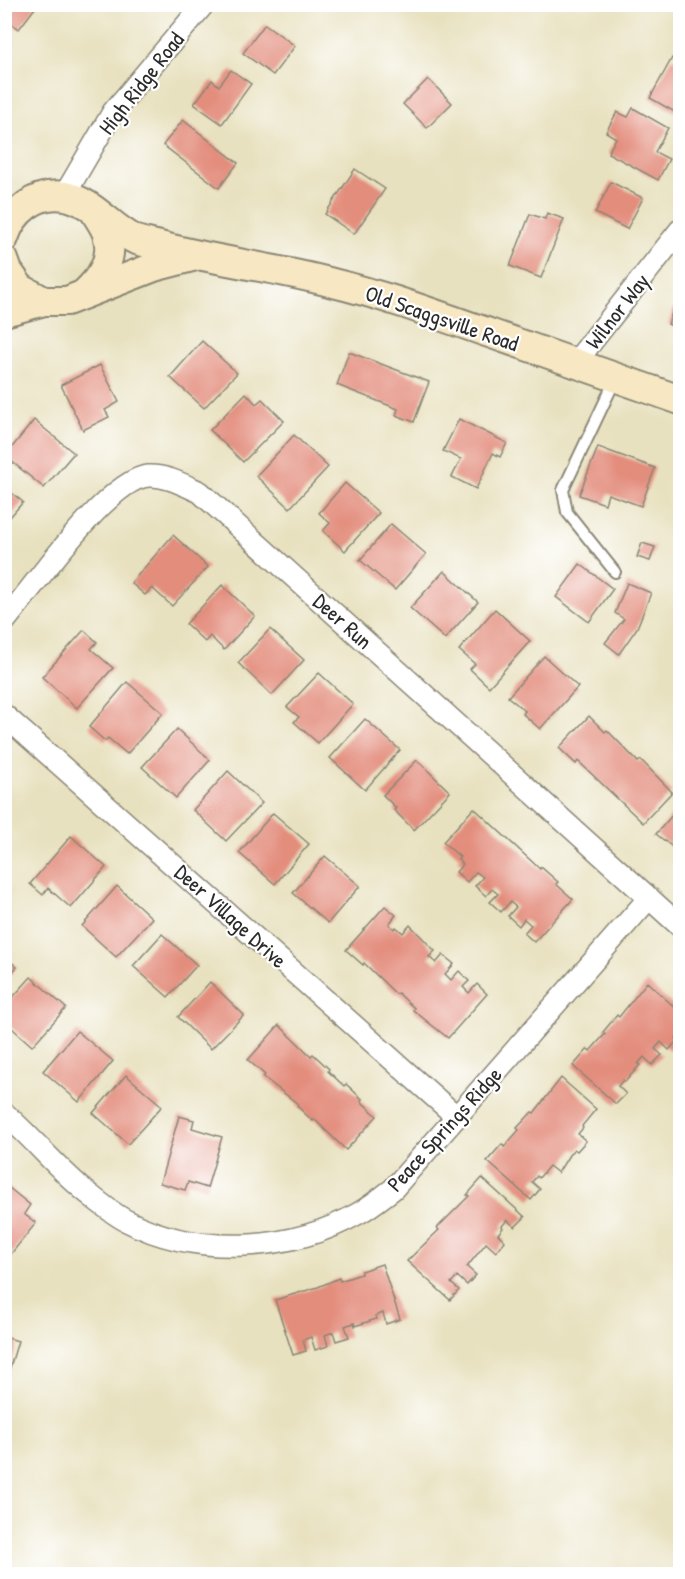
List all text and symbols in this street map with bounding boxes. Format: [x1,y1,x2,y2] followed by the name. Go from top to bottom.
[91,25,191,140] street label: High Ridge Road
[578,267,656,355] street label: Wilnor Way
[361,278,523,358] street label: Old Scaggsville Road
[307,586,379,656] street label: Deer Run
[168,857,294,975] street label: Deer Village Drive
[380,1060,508,1198] street label: Peace Springs Ridge

